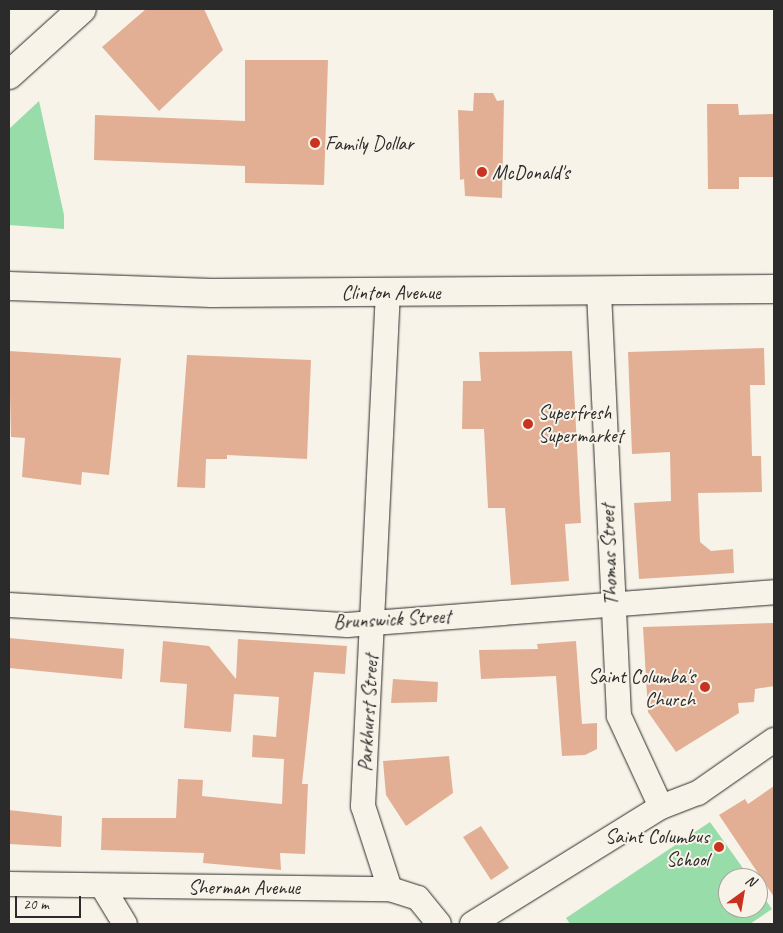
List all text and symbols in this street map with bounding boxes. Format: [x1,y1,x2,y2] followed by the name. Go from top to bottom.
[325,131,413,155] place label: Family Dollar
[309,137,321,149] marker: Family Dollar
[492,160,570,184] place label: McDonald's
[476,166,488,178] marker: McDonald's
[341,280,441,304] street label: Clinton Avenue
[538,400,623,447] place label: Superfresh Supermarket
[522,418,534,430] marker: Superfresh Supermarket
[595,504,623,606] street label: Thomas Street
[333,604,451,634] street label: Brunswick Street
[353,654,383,772] street label: Parkhurst Street
[587,664,695,711] place label: Saint Columba's Church
[699,681,711,693] marker: Saint Columba's Church
[604,824,709,871] place label: Saint Columbus School
[713,841,725,853] marker: Saint Columbus School
[718,868,768,918] north arrow
[742,871,759,890] text: N
[188,875,300,899] street label: Sherman Avenue
[18,886,84,918] scale bar
[23,895,49,914] text: 20 m

